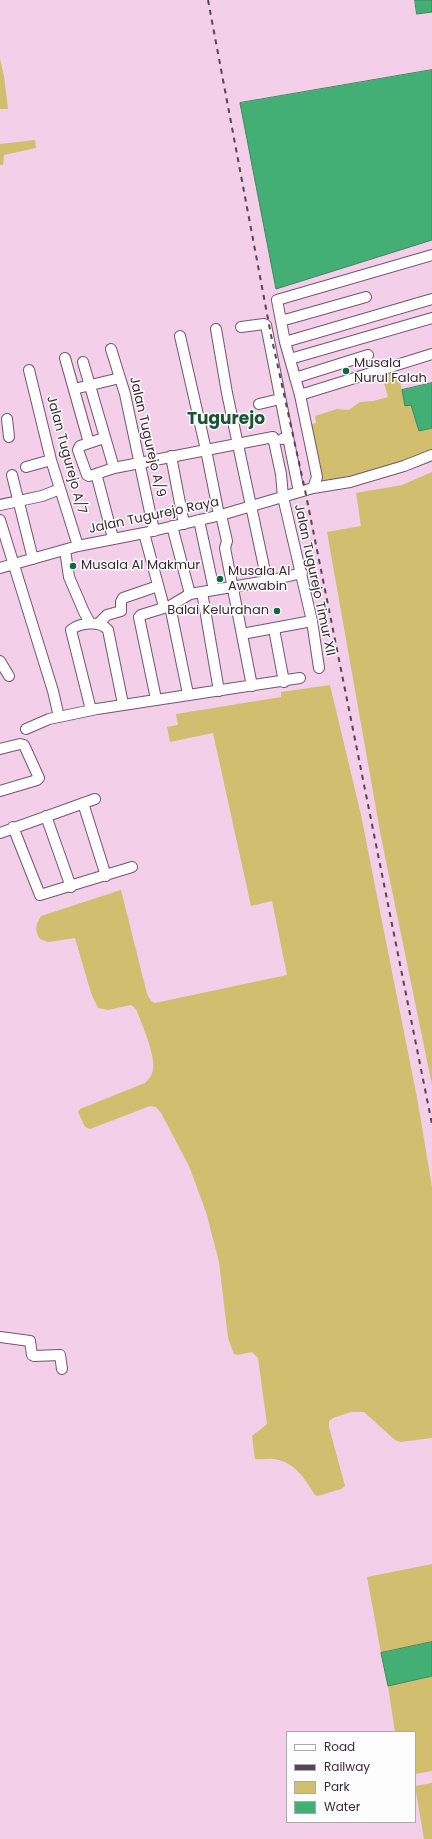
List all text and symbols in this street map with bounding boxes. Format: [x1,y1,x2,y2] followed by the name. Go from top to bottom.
[354,356,427,387] place label: Musala Nurul Falah
[341,366,351,376] marker: Musala Nurul Falah
[126,375,168,499] street label: Jalan Tugurejo A/9
[43,394,89,516] street label: Jalan Tugurejo A/7
[187,410,265,430] district label: Tugurejo
[88,495,220,537] street label: Jalan Tugurejo Raya
[290,503,338,657] street label: Jalan Tugurejo Timur XII
[81,558,200,574] place label: Musala Al Makmur
[68,561,78,571] marker: Musala Al Makmur
[228,564,291,595] place label: Musala Al Awwabin
[215,574,225,584] marker: Musala Al Awwabin
[167,603,269,619] place label: Balai Kelurahan
[272,606,282,616] marker: Balai Kelurahan
[286,1731,416,1823] legend
[324,1738,355,1755] text: Road
[324,1758,370,1775] text: Railway
[324,1778,350,1795] text: Park
[324,1798,360,1815] text: Water

